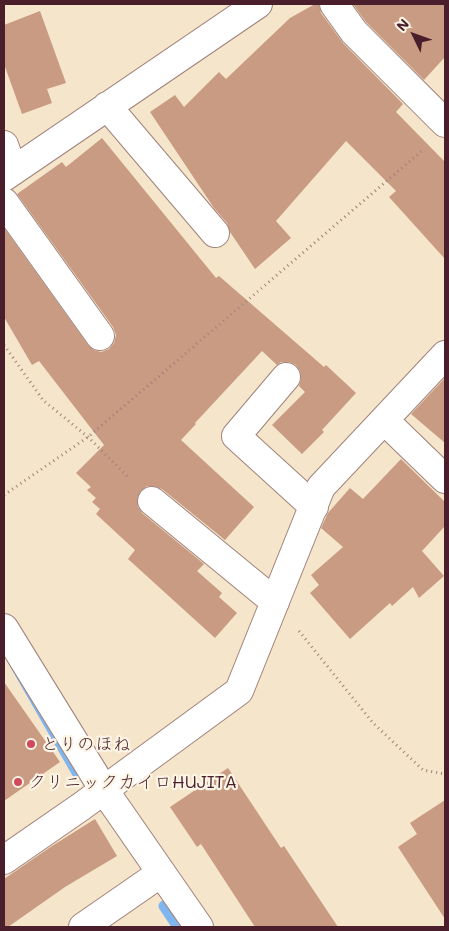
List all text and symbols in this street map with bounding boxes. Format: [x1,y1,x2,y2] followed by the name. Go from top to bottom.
[389,10,439,60] north arrow
[392,14,413,35] text: N
[41,733,131,755] place label: とりのほね
[25,738,37,750] marker: とりのほね
[28,771,237,793] place label: クリニックカイロHUJITA
[12,776,24,788] marker: クリニックカイロHUJITA

